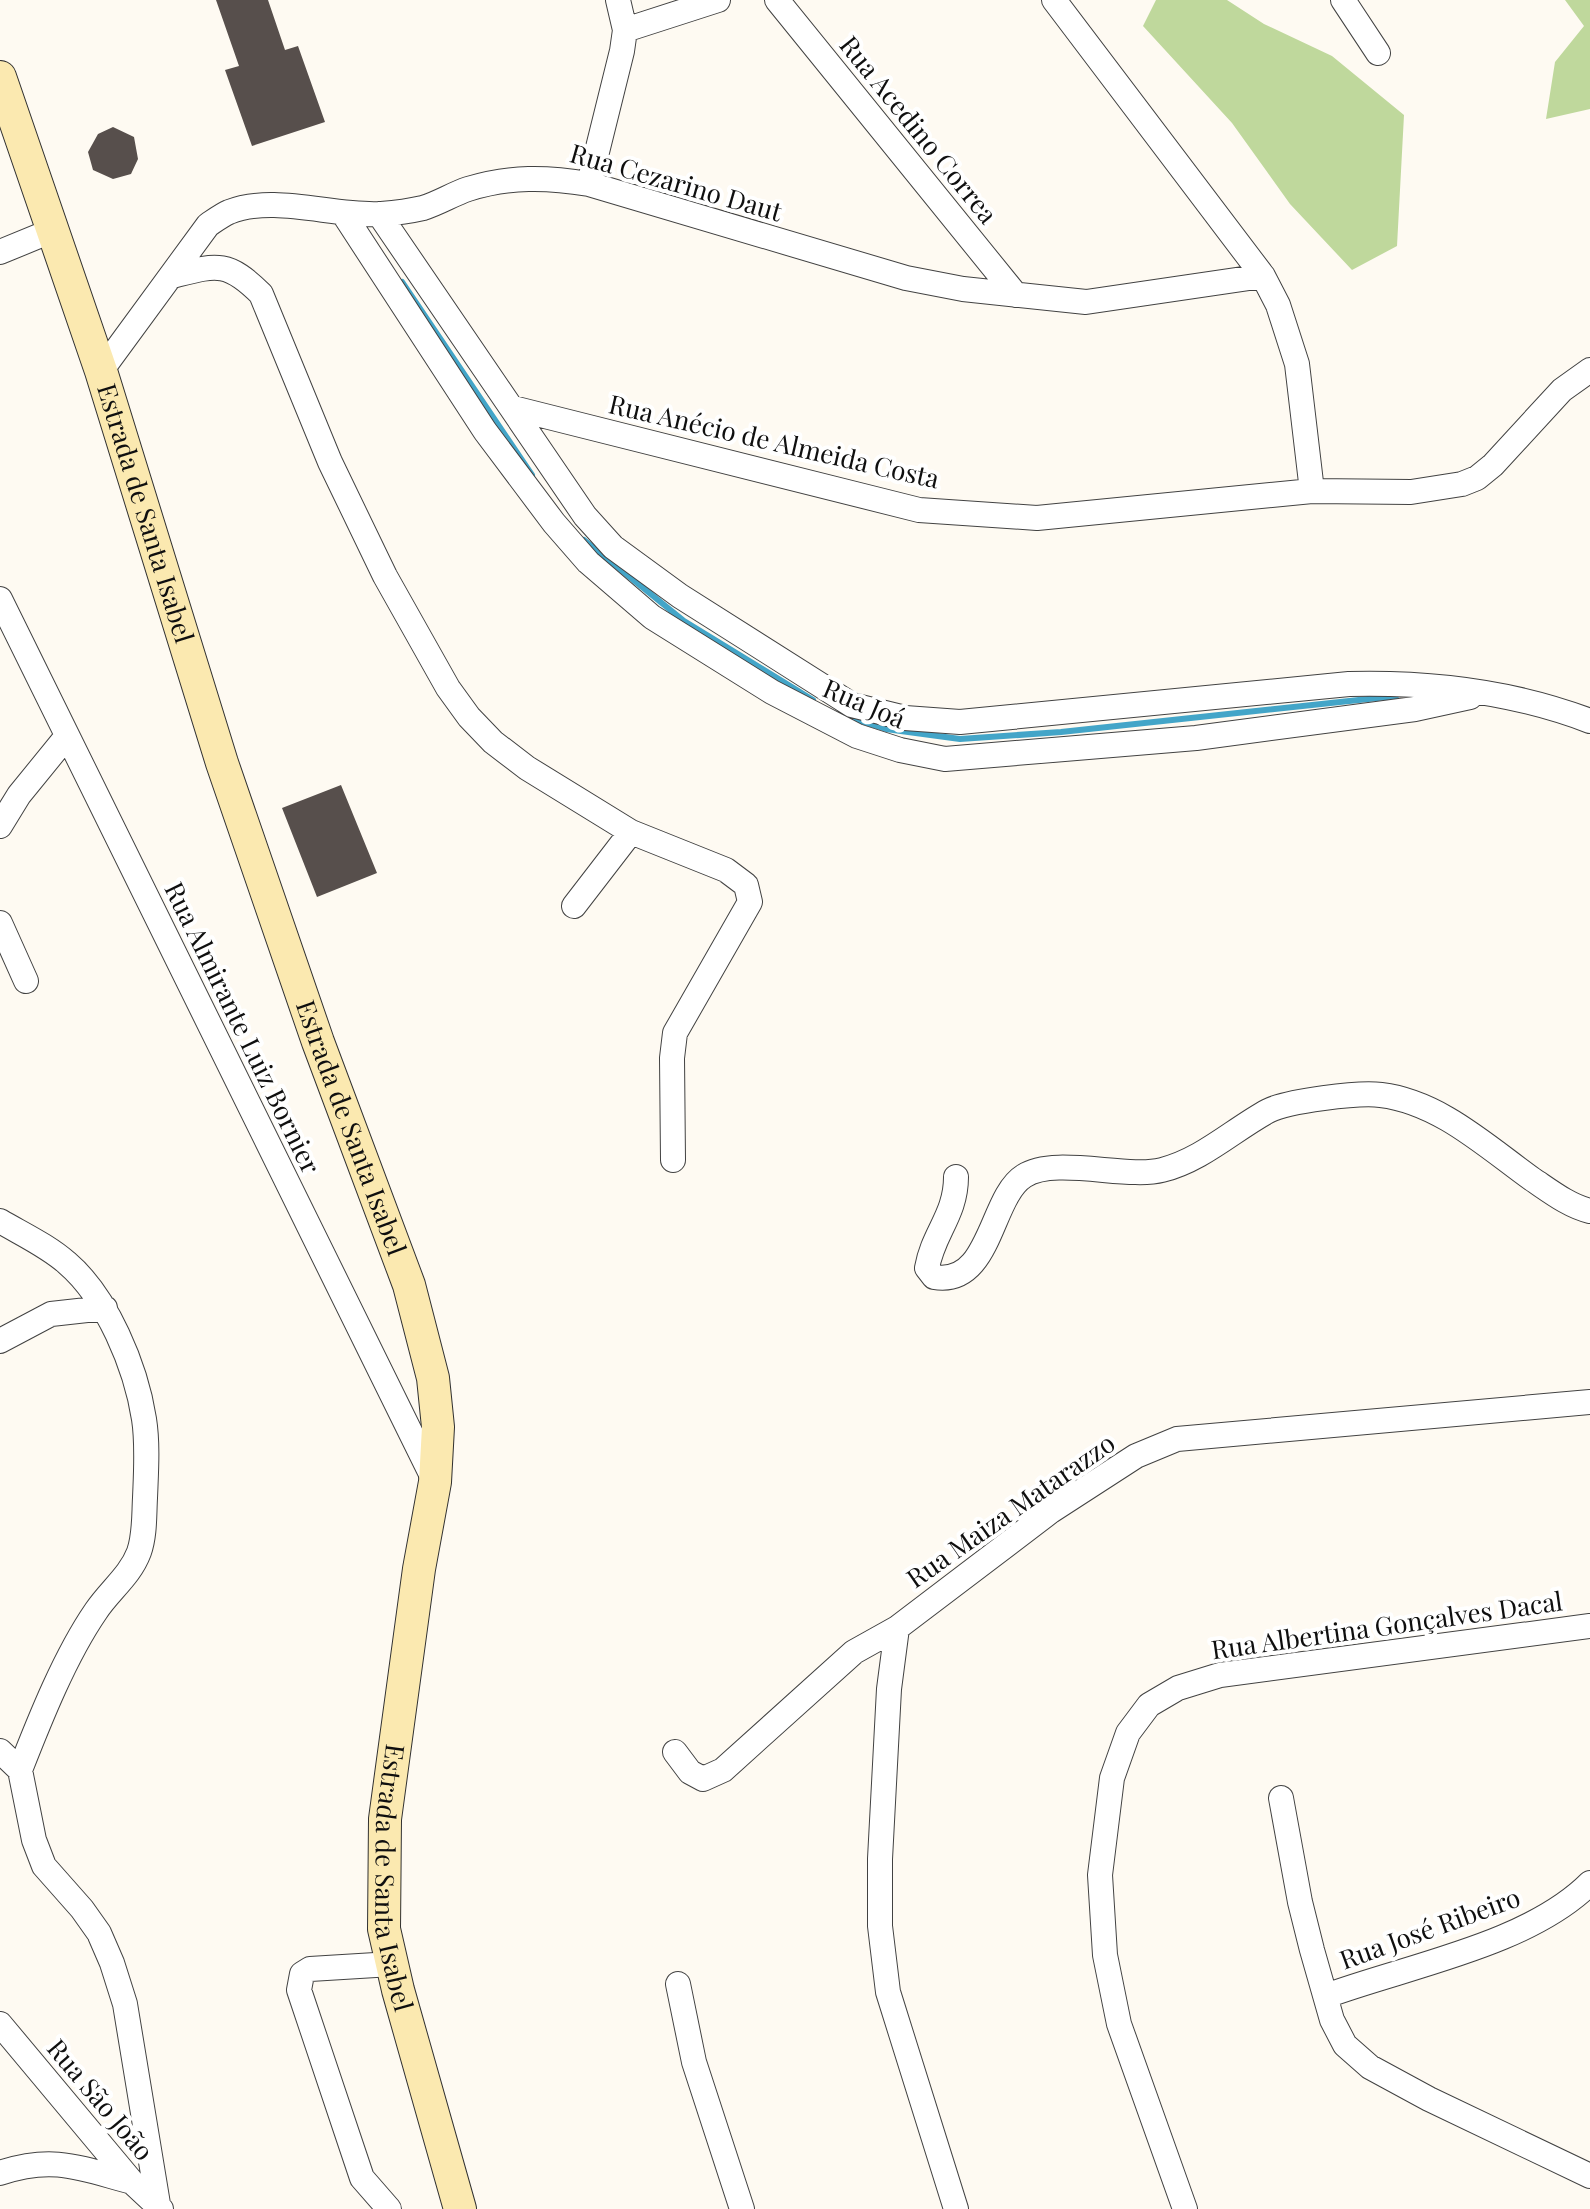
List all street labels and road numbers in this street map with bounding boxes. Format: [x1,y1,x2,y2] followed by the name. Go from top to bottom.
[833,28,1006,230] street label: Rua Acedino Correa
[566,135,787,229] street label: Rua Cezarino Daut
[90,379,203,647] street label: Estrada de Santa Isabel
[606,385,943,496] street label: Rua Anécio de Almeida Costa
[818,670,911,736] street label: Rua Joá
[157,876,329,1179] street label: Rua Almirante Luiz Bornier
[289,995,415,1260] street label: Estrada de Santa Isabel
[899,1425,1121,1595] street label: Rua Maiza Matarazzo
[1209,1583,1565,1666] street label: Rua Albertina Gonçalves Dacal
[368,1742,422,2015] street label: Estrada de Santa Isabel
[1334,1879,1525,1976] street label: Rua José Ribeiro
[40,2031,162,2167] street label: Rua São João

